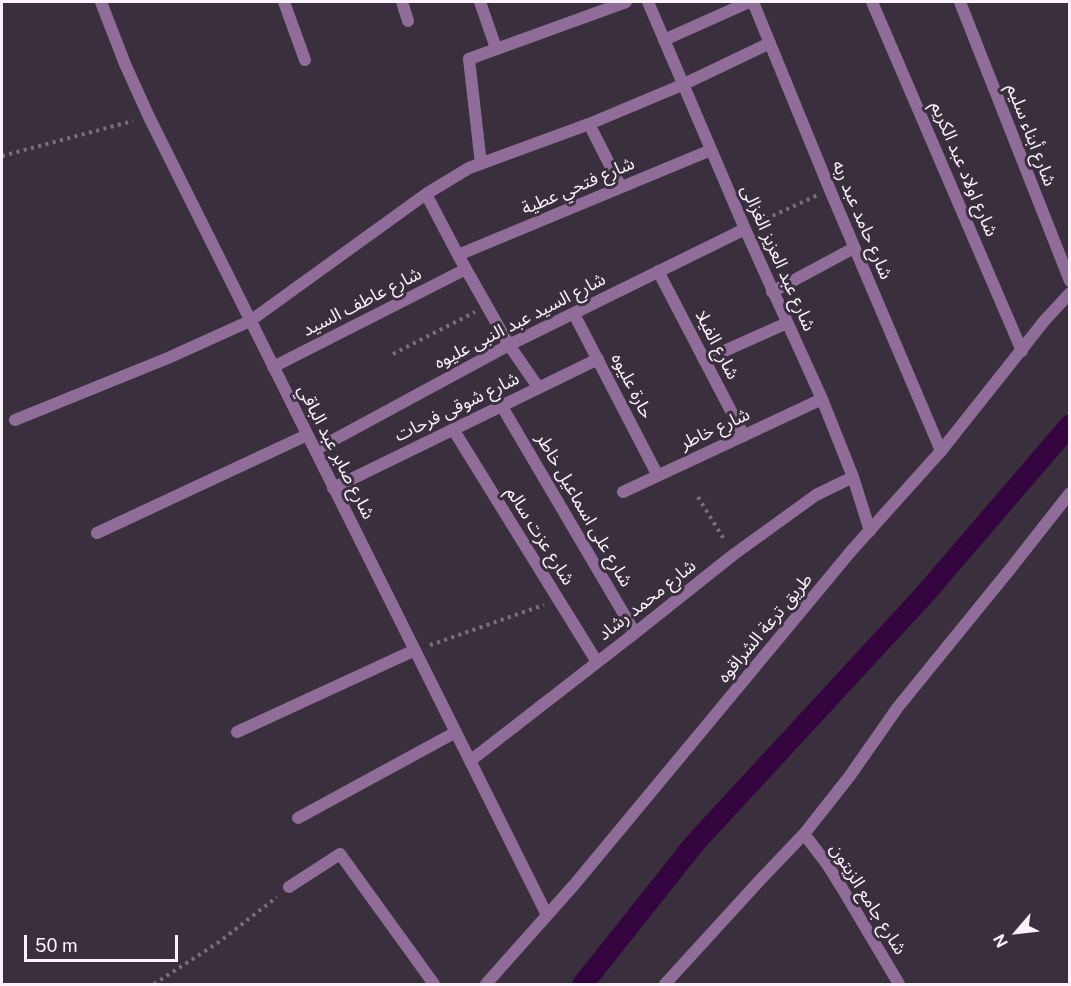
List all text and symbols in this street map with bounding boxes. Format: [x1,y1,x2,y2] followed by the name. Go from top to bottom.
[1002,81,1060,189] street label: شارع أبناء سليم
[926,98,1002,240] street label: شارع اولاد عبد الكريم
[518,152,638,220] street label: شارع فتحي عطية
[827,157,897,283] street label: شارع حامد عبد ربه
[736,182,820,334] street label: شارع عبد العزيز الغزالى
[299,263,425,341] street label: شارع عاطف السيد
[431,268,609,374] street label: شارع السيد عبد النبى عليوه
[690,307,744,383] street label: شارع الفيلا
[606,350,658,422] street label: حارة عليوه
[391,368,523,446] street label: شارع شوقى فرحات
[293,381,379,523] street label: شارع صابر عبد الباقي
[677,403,753,455] street label: شارع خاطر
[531,429,637,591] street label: شارع على اسماعيل خاطر
[501,483,579,589] street label: شارع عزت سالم
[594,555,700,645] street label: شارع محمد رشاد
[713,569,817,687] street label: طريق ترعة الشراقوه
[825,839,911,959] street label: شارع جامع الزيتون
[987,902,1047,962] north arrow
[27,923,182,961] scale bar
[989,931,1012,951] text: N
[35,935,78,956] text: 50 m

